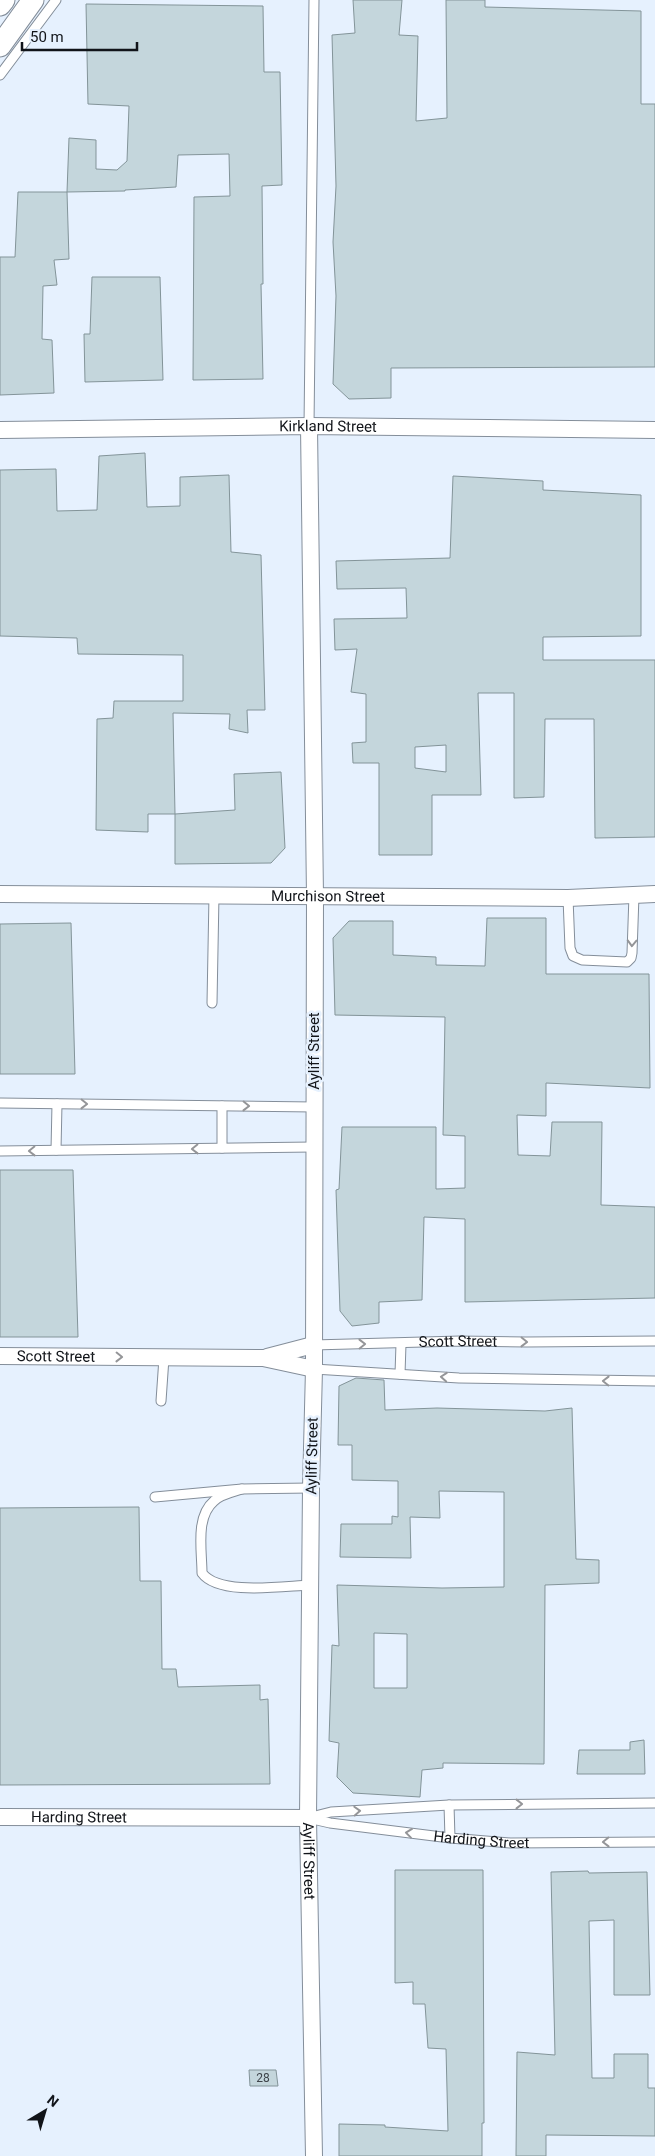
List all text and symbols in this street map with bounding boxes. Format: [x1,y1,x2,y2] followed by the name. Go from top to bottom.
[22,20,138,52] scale bar
[30,28,64,46] text: 50 m
[279,417,377,436] street label: Kirkland Street
[271,887,385,906] street label: Murchison Street
[627,940,638,948] one-way arrow
[305,1012,323,1090] street label: Ayliff Street
[80,1099,88,1109] one-way arrow
[242,1101,250,1111] one-way arrow
[190,1143,198,1154] one-way arrow
[28,1146,36,1156] one-way arrow
[418,1332,497,1351] street label: Scott Street
[521,1337,529,1347] one-way arrow
[358,1339,366,1349] one-way arrow
[17,1347,95,1366] street label: Scott Street
[115,1352,123,1362] one-way arrow
[440,1372,448,1383] one-way arrow
[602,1375,610,1386] one-way arrow
[302,1417,322,1495] street label: Ayliff Street
[515,1799,523,1810] one-way arrow
[353,1805,361,1816] one-way arrow
[31,1808,127,1826] street label: Harding Street
[299,1822,318,1900] street label: Ayliff Street
[432,1827,529,1852] street label: Harding Street
[405,1828,413,1839] one-way arrow
[602,1837,610,1847] one-way arrow
[256,2071,270,2085] house number: 28
[20,2086,70,2136] north arrow
[44,2091,62,2110] text: N

